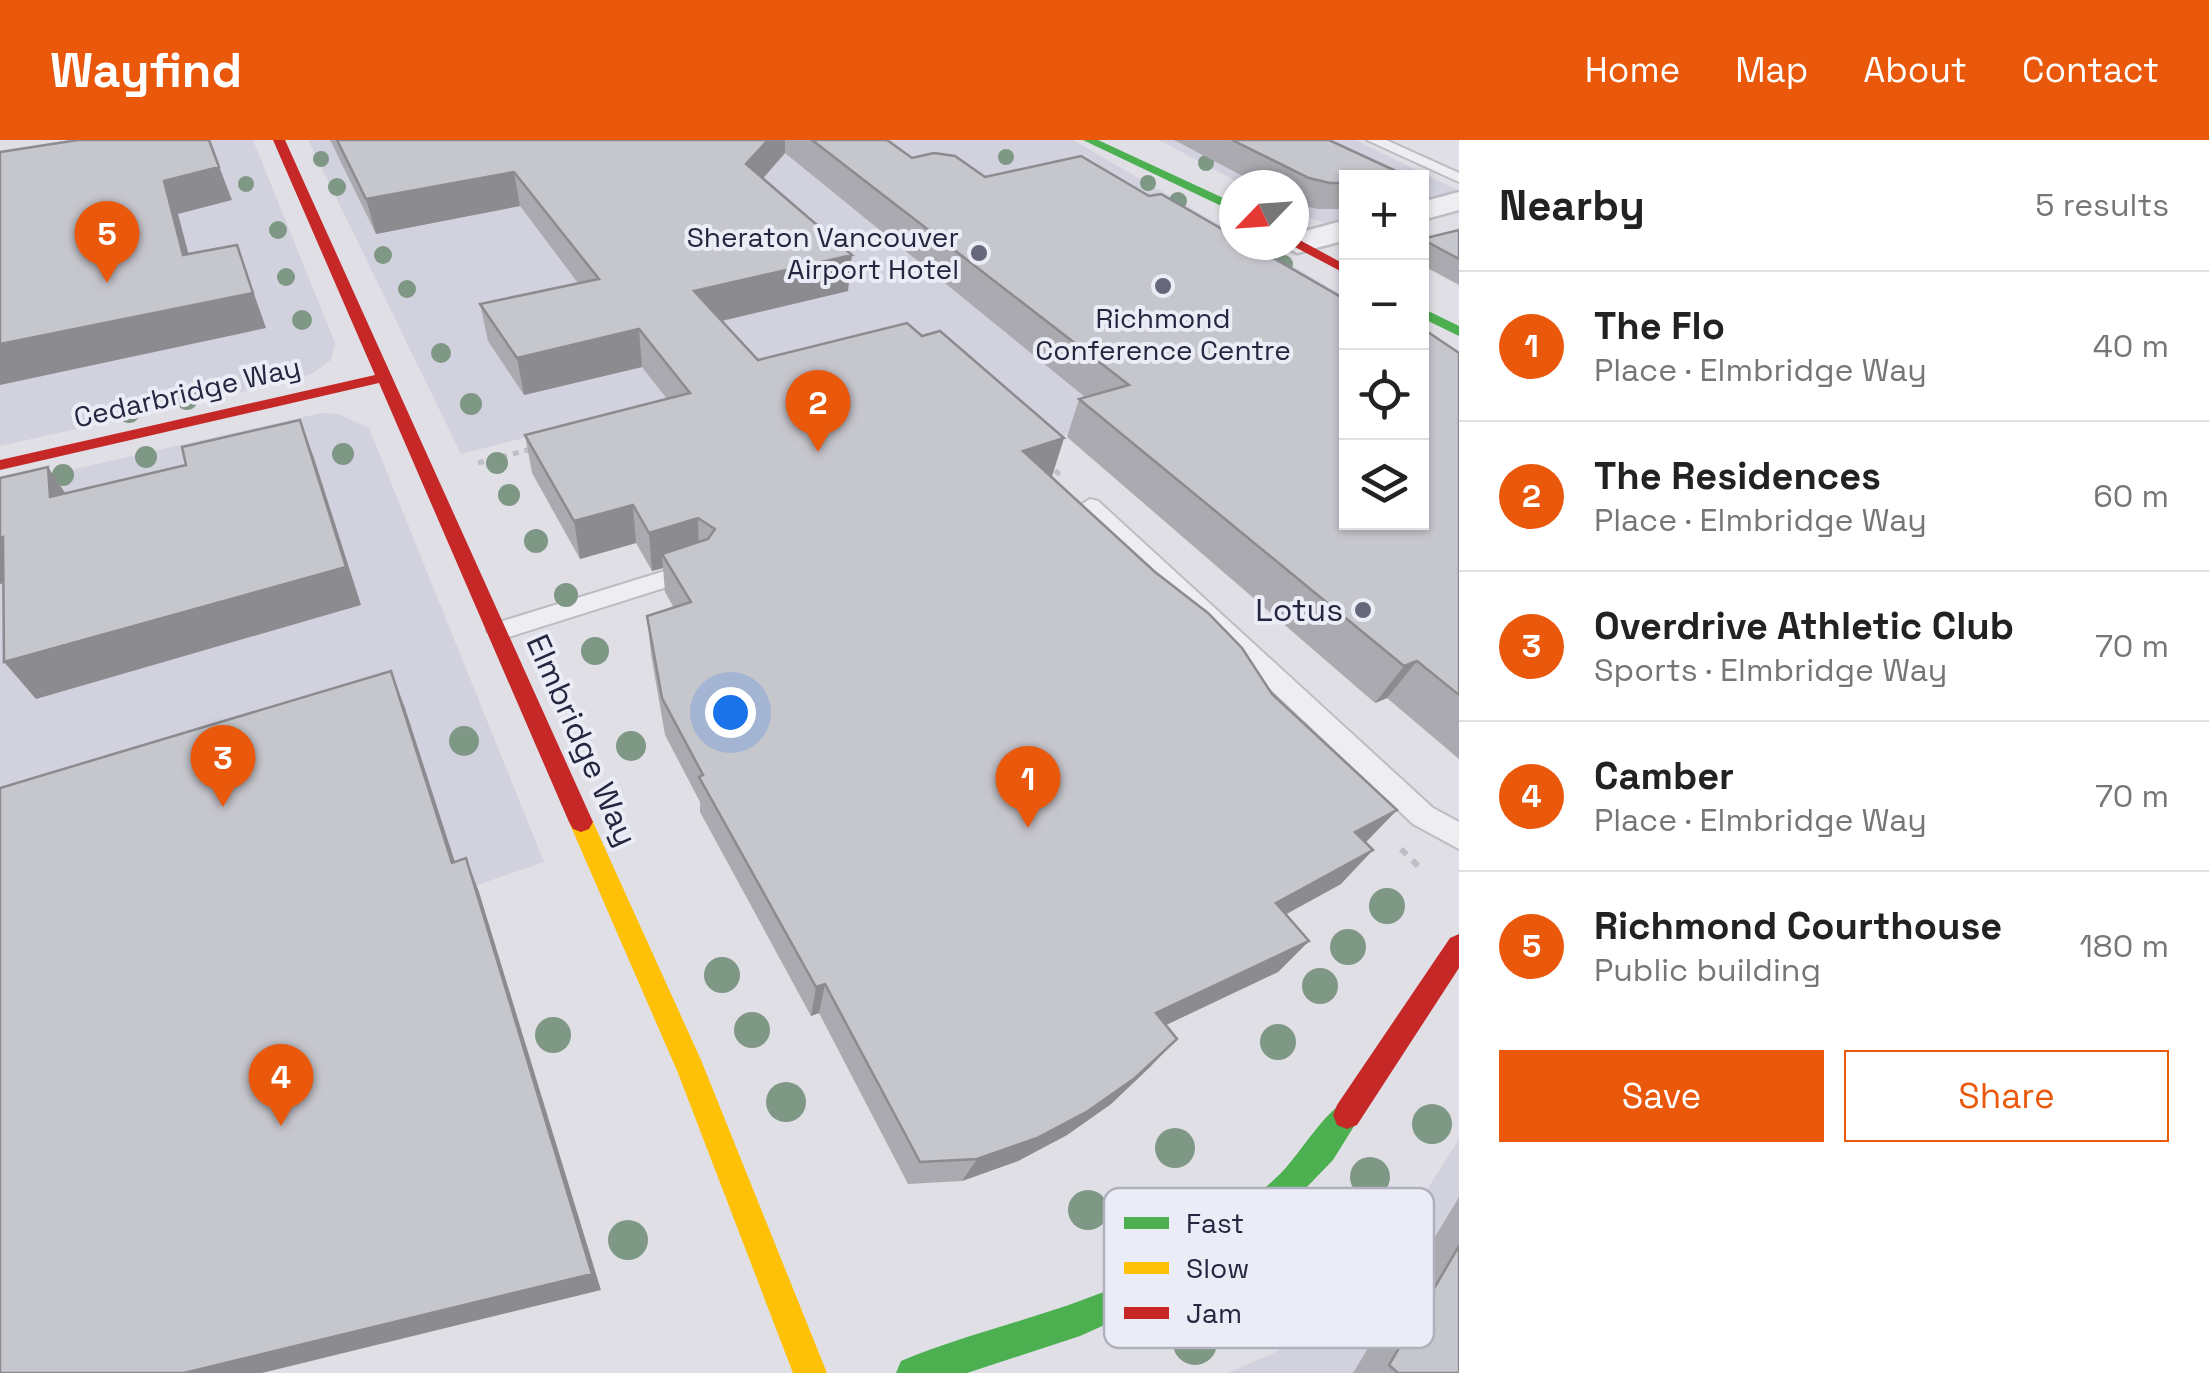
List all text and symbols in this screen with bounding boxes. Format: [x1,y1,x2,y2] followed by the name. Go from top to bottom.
[50,40,242,101] text: Wayfind
[1585,48,1680,92] text: Home
[1735,48,1808,92] text: Map
[1863,48,1967,92] text: About
[2022,48,2159,92] text: Contact
[1219,170,1309,260] north arrow
[1339,170,1429,530] map controls
[1339,170,1429,260] button: +
[1499,179,1645,232] text: Nearby
[2035,185,2169,225] text: 5 results
[74,201,140,283] pin: 5
[687,219,959,287] place label: Sheraton Vancouver Airport Hotel
[968,242,990,264] marker: Sheraton Vancouver Airport Hotel
[1339,260,1429,350] button: −
[1152,275,1174,297] marker: Richmond Conference Centre
[1035,300,1291,368] place label: Richmond Conference Centre
[1594,302,1725,350] text: The Flo
[1524,326,1539,366] text: 1
[2093,326,2169,366] text: 40 m
[70,348,304,436] street label: Cedarbridge Way
[1339,350,1429,440] button: locate
[1594,350,1927,390] text: Place · Elmbridge Way
[786,370,850,452] pin: 2
[1339,440,1429,530] button: layers
[1594,452,1881,500] text: The Residences
[1522,476,1541,516] text: 2
[2093,476,2169,516] text: 60 m
[1594,500,1927,540] text: Place · Elmbridge Way
[1255,590,1343,630] place label: Lotus
[1352,599,1374,621] marker: Lotus
[1594,602,2014,650] text: Overdrive Athletic Club
[1522,626,1541,666] text: 3
[2095,626,2169,666] text: 70 m
[518,628,646,852] street label: Elmbridge Way
[1594,650,1947,690] text: Sports · Elmbridge Way
[705,687,756,738] your location
[190,724,256,807] pin: 3
[996,746,1060,828] pin: 1
[1594,752,1734,800] text: Camber
[1521,776,1542,816] text: 4
[2095,776,2169,816] text: 70 m
[1594,800,1927,840] text: Place · Elmbridge Way
[1594,902,2002,950] text: Richmond Courthouse
[1522,926,1541,966] text: 5
[2079,926,2169,966] text: 180 m
[1594,950,1821,990] text: Public building
[248,1044,314,1126] pin: 4
[1499,1050,1824,1142] button: Save
[1844,1050,2169,1142] button: Share
[1104,1188,1434,1348] legend
[1186,1205,1244,1241] text: Fast
[1186,1250,1249,1286] text: Slow
[1186,1295,1242,1331] text: Jam

